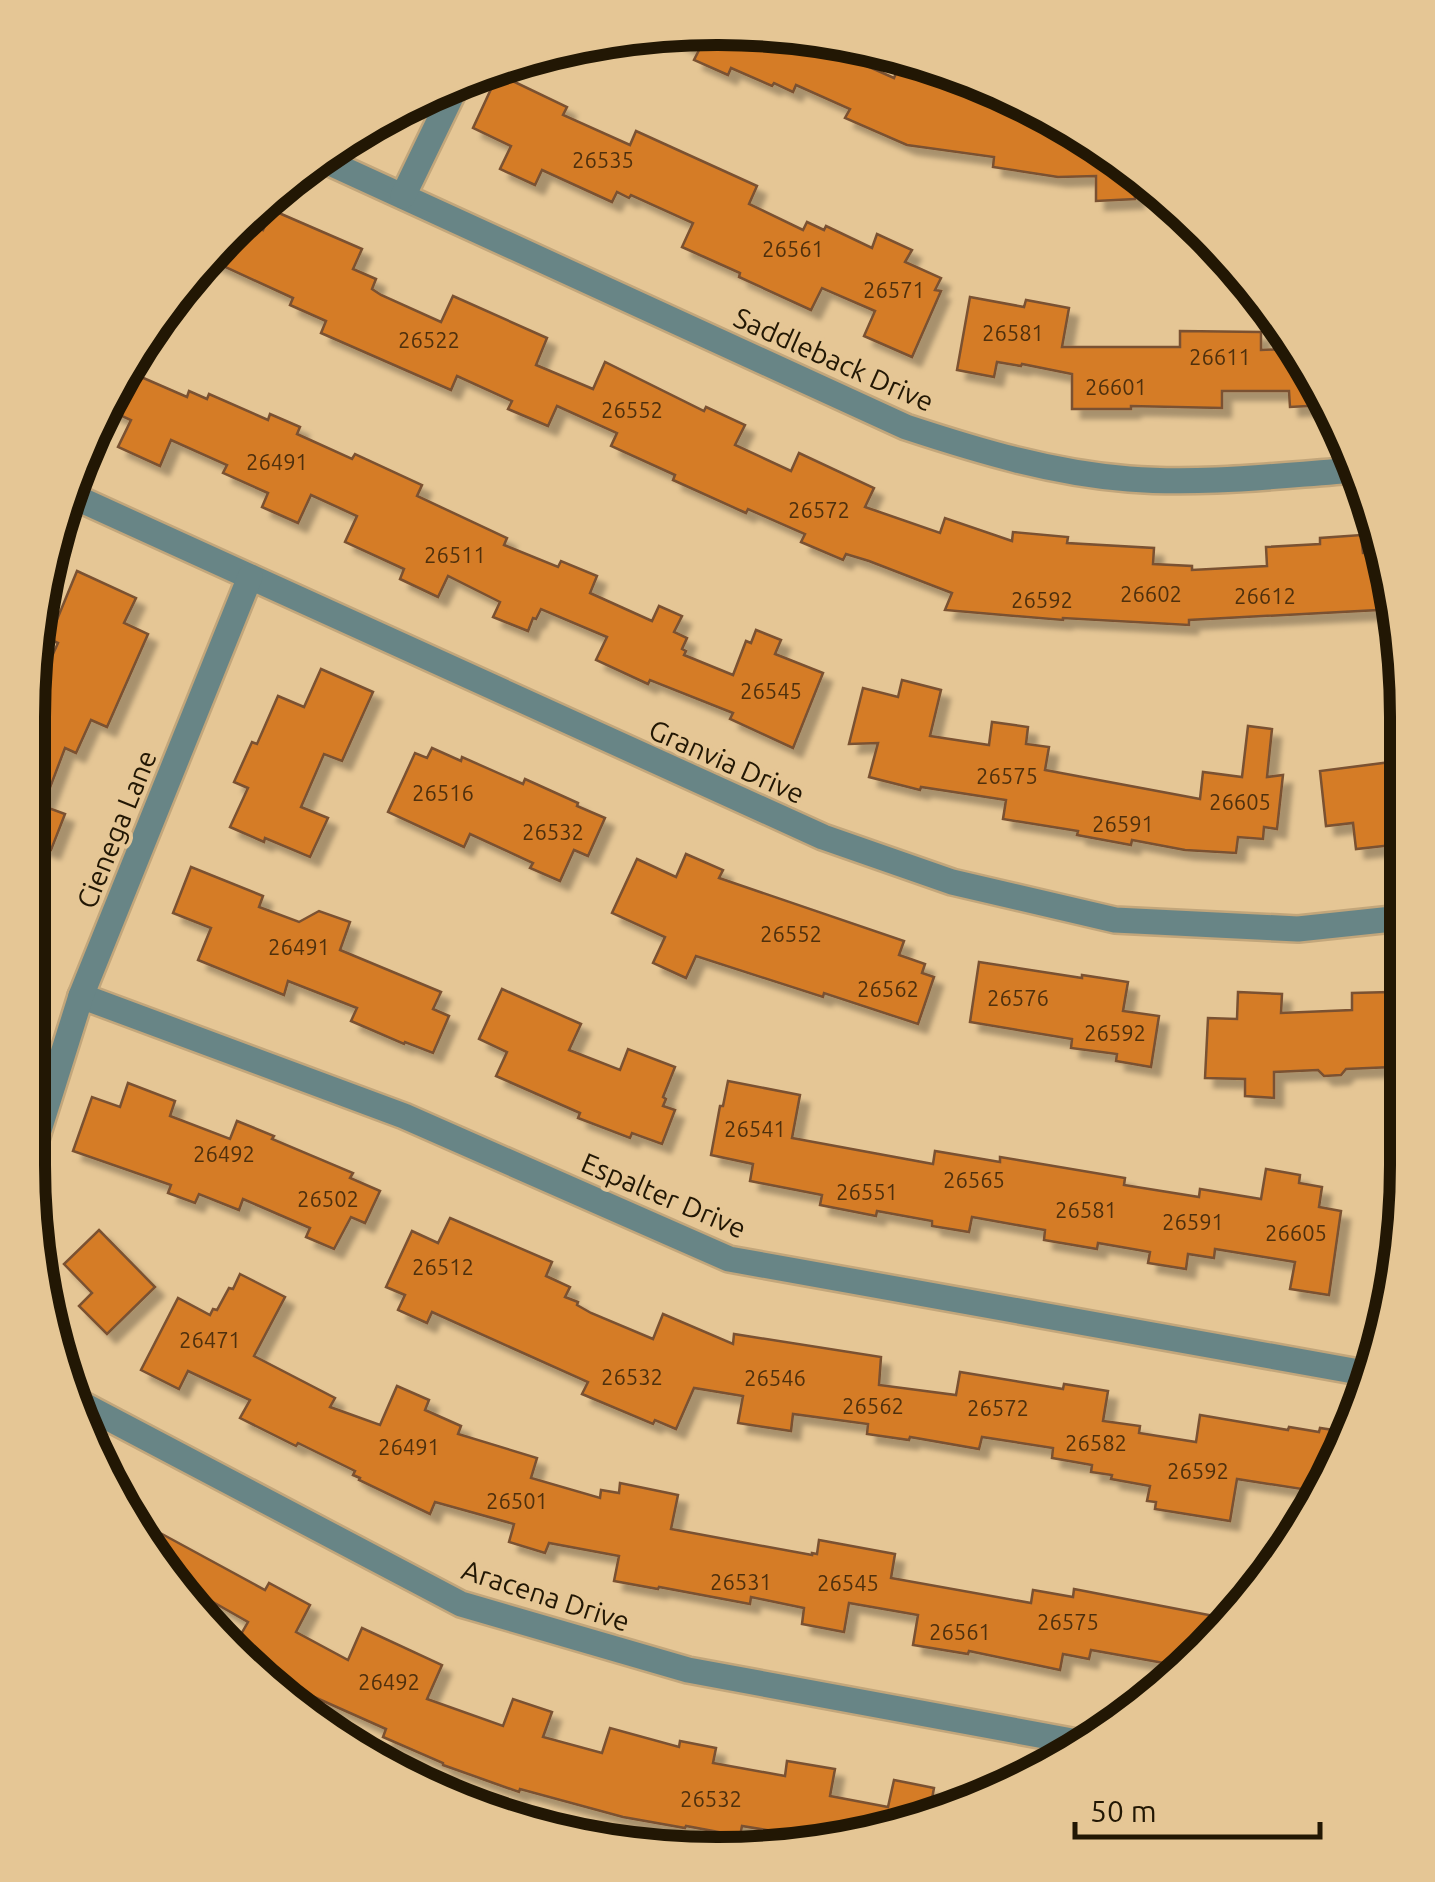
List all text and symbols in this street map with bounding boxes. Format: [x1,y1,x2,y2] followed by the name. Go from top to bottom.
[572,147,634,172] house number: 26535
[762,236,824,261] house number: 26561
[863,277,925,302] house number: 26571
[729,301,939,417] street label: Saddleback Drive
[982,320,1044,345] house number: 26581
[398,327,460,352] house number: 26522
[1189,344,1251,369] house number: 26611
[1085,374,1147,399] house number: 26601
[601,397,663,422] house number: 26552
[246,449,308,474] house number: 26491
[788,497,850,522] house number: 26572
[424,542,486,567] house number: 26511
[1120,581,1182,606] house number: 26602
[1234,583,1296,608] house number: 26612
[1011,587,1073,612] house number: 26592
[740,678,802,703] house number: 26545
[644,713,810,809] street label: Granvia Drive
[70,745,162,913] street label: Cienega Lane
[976,763,1038,788] house number: 26575
[412,780,474,805] house number: 26516
[1209,789,1271,814] house number: 26605
[1092,811,1154,836] house number: 26591
[522,819,584,844] house number: 26532
[760,921,822,946] house number: 26552
[268,934,330,959] house number: 26491
[857,976,919,1001] house number: 26562
[987,985,1049,1010] house number: 26576
[1084,1020,1146,1045] house number: 26592
[724,1116,786,1141] house number: 26541
[193,1141,255,1166] house number: 26492
[577,1146,751,1244] street label: Espalter Drive
[943,1167,1005,1192] house number: 26565
[836,1179,898,1204] house number: 26551
[297,1186,359,1211] house number: 26502
[1055,1197,1117,1222] house number: 26581
[1162,1209,1224,1234] house number: 26591
[1265,1220,1327,1245] house number: 26605
[412,1254,474,1279] house number: 26512
[179,1327,241,1352] house number: 26471
[601,1364,663,1389] house number: 26532
[744,1365,806,1390] house number: 26546
[842,1393,904,1418] house number: 26562
[967,1395,1029,1420] house number: 26572
[1065,1430,1127,1455] house number: 26582
[378,1434,440,1459] house number: 26491
[1167,1458,1229,1483] house number: 26592
[486,1488,548,1513] house number: 26501
[458,1553,634,1637] street label: Aracena Drive
[710,1569,772,1594] house number: 26531
[817,1570,879,1595] house number: 26545
[1037,1609,1099,1634] house number: 26575
[929,1619,991,1644] house number: 26561
[358,1669,420,1694] house number: 26492
[1075,1777,1320,1839] scale bar
[680,1786,742,1811] house number: 26532
[1090,1794,1157,1828] text: 50 m

